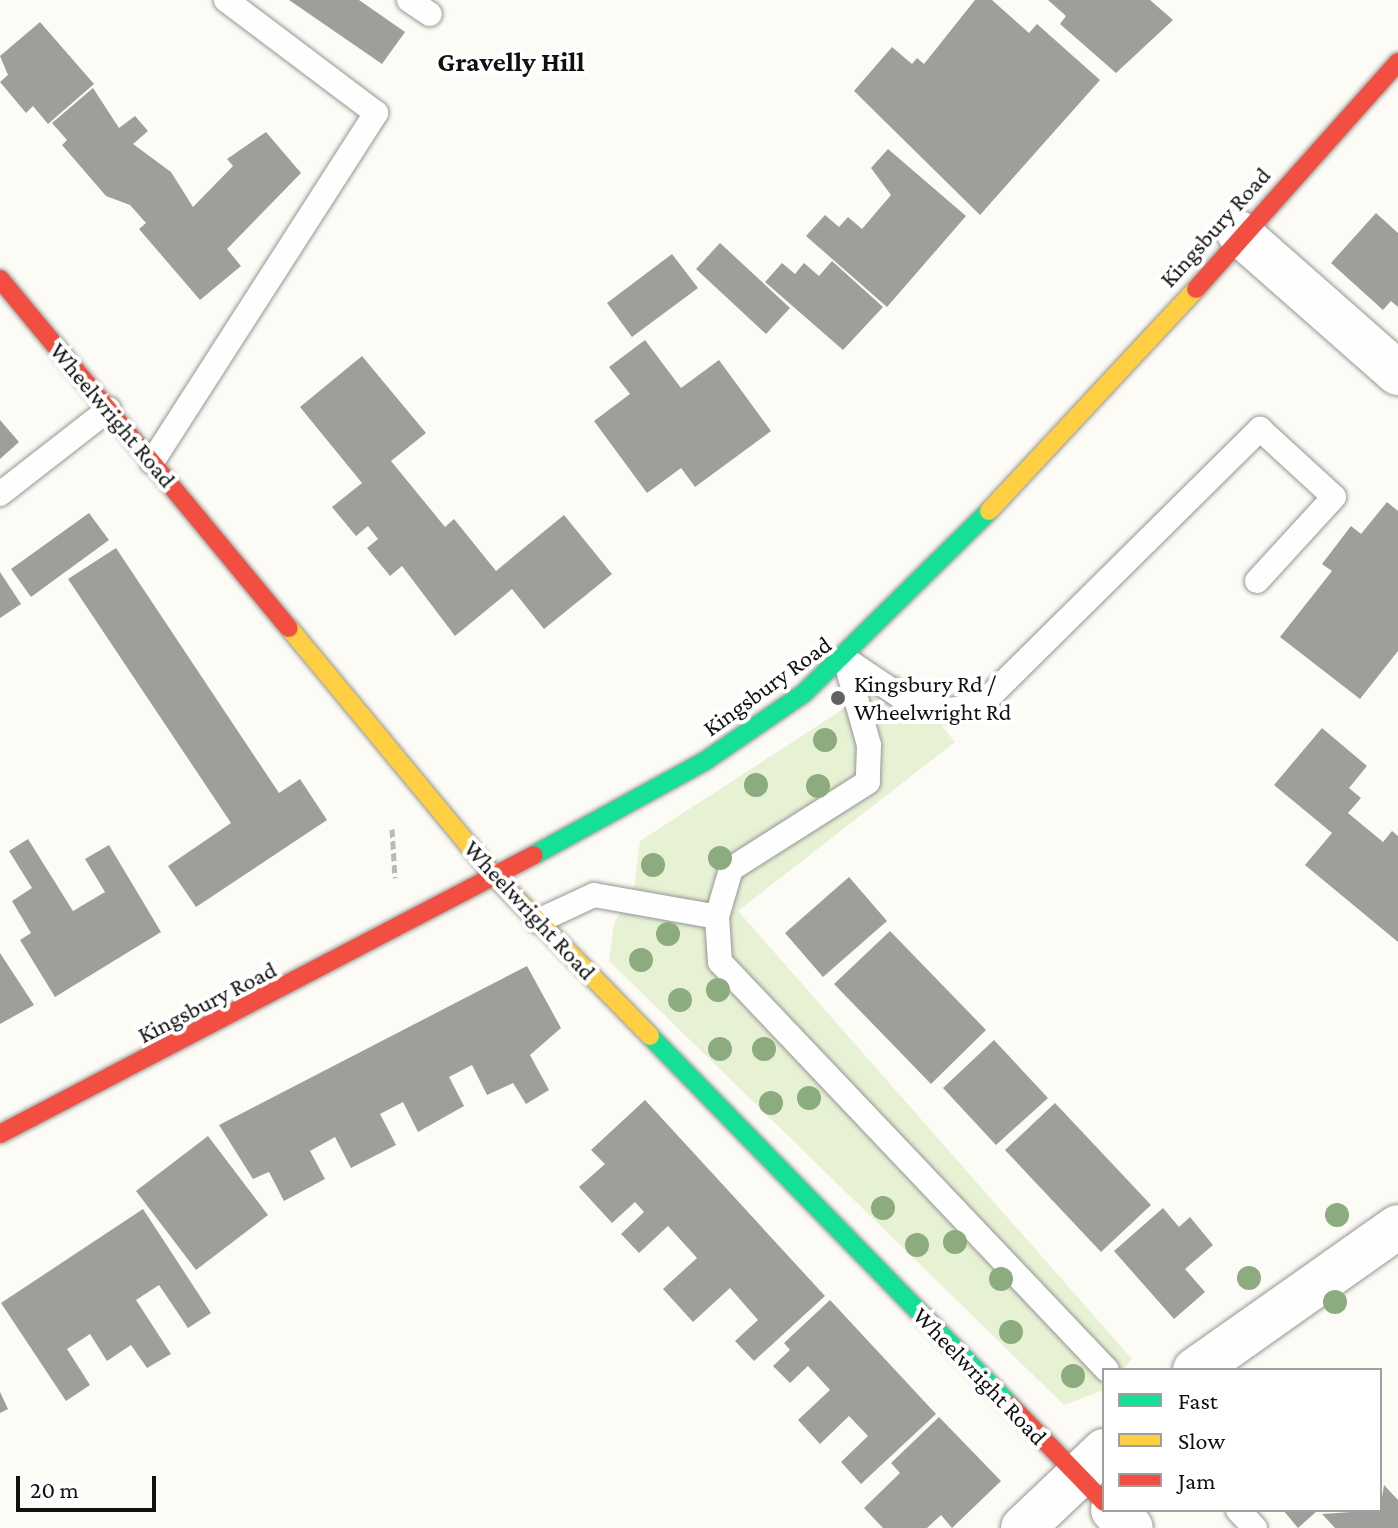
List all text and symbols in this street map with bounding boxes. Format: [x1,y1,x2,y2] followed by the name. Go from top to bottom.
[437,45,585,79] district label: Gravelly Hill
[1154,161,1276,293] street label: Kingsbury Road
[44,337,182,493] street label: Wheelwright Road
[697,630,837,742] street label: Kingsbury Road
[854,670,1011,726] place label: Kingsbury Rd / Wheelwright Rd
[829,689,847,707] marker: Kingsbury Rd / Wheelwright Rd
[458,834,602,986] street label: Wheelwright Road
[133,955,281,1049] street label: Kingsbury Road
[907,1301,1053,1451] street label: Wheelwright Road
[1102,1368,1382,1512] legend
[1178,1387,1218,1414] text: Fast
[1178,1427,1225,1454] text: Slow
[20,1460,160,1510] scale bar
[1178,1467,1216,1494] text: Jam
[30,1476,79,1503] text: 20 m

